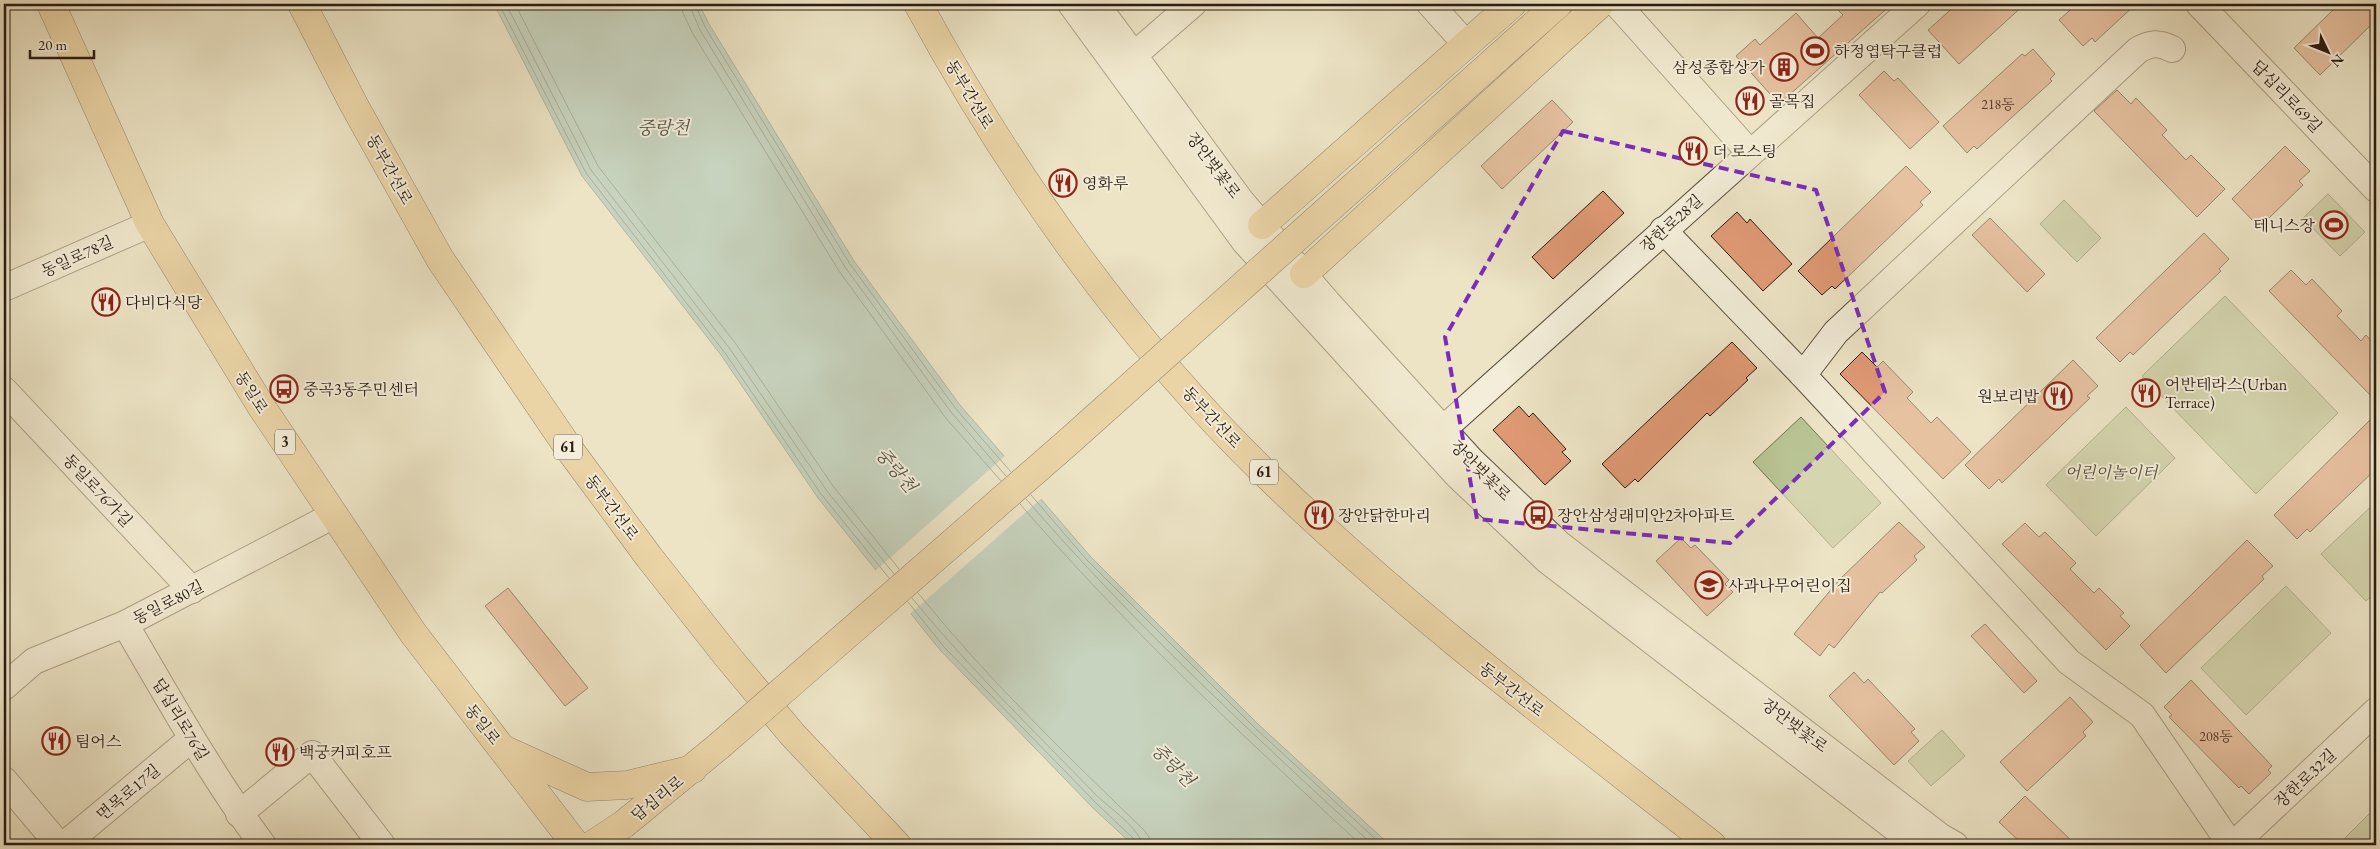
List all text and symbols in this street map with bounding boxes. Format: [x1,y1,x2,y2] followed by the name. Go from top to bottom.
[30,28,94,60] scale bar
[2302,28,2352,78] north arrow
[38,35,67,54] text: 20 m
[1800,36,1830,66] sports icon: 하정엽탁구클럽
[1834,41,1942,62] place label: 하정엽탁구클럽
[2327,51,2348,72] text: N
[1769,52,1799,82] building icon: 삼성종합상가
[941,56,999,133] street label: 동부간선로
[2247,56,2326,137] street label: 답십리로69길
[1672,57,1766,78] place label: 삼성종합상가
[1735,86,1765,116] restaurant icon: 골목집
[1769,91,1815,112] place label: 골목집
[1981,95,2015,113] house number: 218동
[637,116,691,139] water label: 중랑천
[1182,128,1246,203] street label: 장안벚꽃로
[362,130,418,209] street label: 동부간선로
[1678,136,1708,166] restaurant icon: 더 로스팅
[1712,141,1777,162] place label: 더 로스팅
[1048,168,1078,198] restaurant icon: 영화루
[1082,173,1128,194] place label: 영화루
[1636,190,1707,257] street label: 장한로28길
[2319,210,2349,240] sports icon: 테니스장
[2253,215,2316,236] place label: 테니스장
[38,231,117,282] street label: 동일로78길
[91,287,121,317] restaurant icon: 다비다식당
[125,292,203,313] place label: 다비다식당
[230,367,273,418] street label: 동일로
[269,374,299,404] bus stop icon: 중곡3동주민센터
[2165,374,2288,413] place label: 어반테라스(Urban Terrace)
[2131,378,2161,408] restaurant icon: 어반테라스(Urban Terrace)
[303,379,419,400] place label: 중곡3동주민센터
[2043,381,2073,411] restaurant icon: 원보리밥
[1178,382,1246,453] street label: 동부간선로
[1977,386,2040,407] place label: 원보리밥
[275,430,295,454] road number: 3
[554,434,582,460] road number: 61
[1446,436,1516,505] street label: 장안벚꽃로
[871,442,923,498] water label: 중랑천
[58,449,137,531] street label: 동일로76가길
[1250,460,1278,484] road number: 61
[2065,462,2159,483] park label: 어린이놀이터
[580,470,644,545] street label: 동부간선로
[1304,500,1334,530] restaurant icon: 장안닭한마리
[1523,500,1553,530] bus stop icon: 장안삼성래미안2차아파트
[1338,505,1431,526] place label: 장안닭한마리
[1557,505,1735,526] place label: 장안삼성래미안2차아파트
[1694,570,1724,600] school or university icon: 사과나무어린이집
[1728,575,1852,596] place label: 사과나무어린이집
[129,576,207,629] street label: 동일로80길
[1475,657,1549,722] street label: 동부간선로
[148,674,213,764] street label: 답십리로76길
[1758,694,1832,757] street label: 장안벚꽃로
[460,700,505,749] street label: 동일로
[41,726,71,756] restaurant icon: 팀어스
[2199,727,2233,745] house number: 208동
[75,731,122,752] place label: 팀어스
[265,737,295,767] restaurant icon: 백궁커피호프
[1147,738,1201,792] water label: 중랑천
[299,742,392,763] place label: 백궁커피호프
[2270,744,2341,812] street label: 장한로32길
[92,760,165,825] street label: 면목로17길
[627,770,688,826] street label: 답십리로

